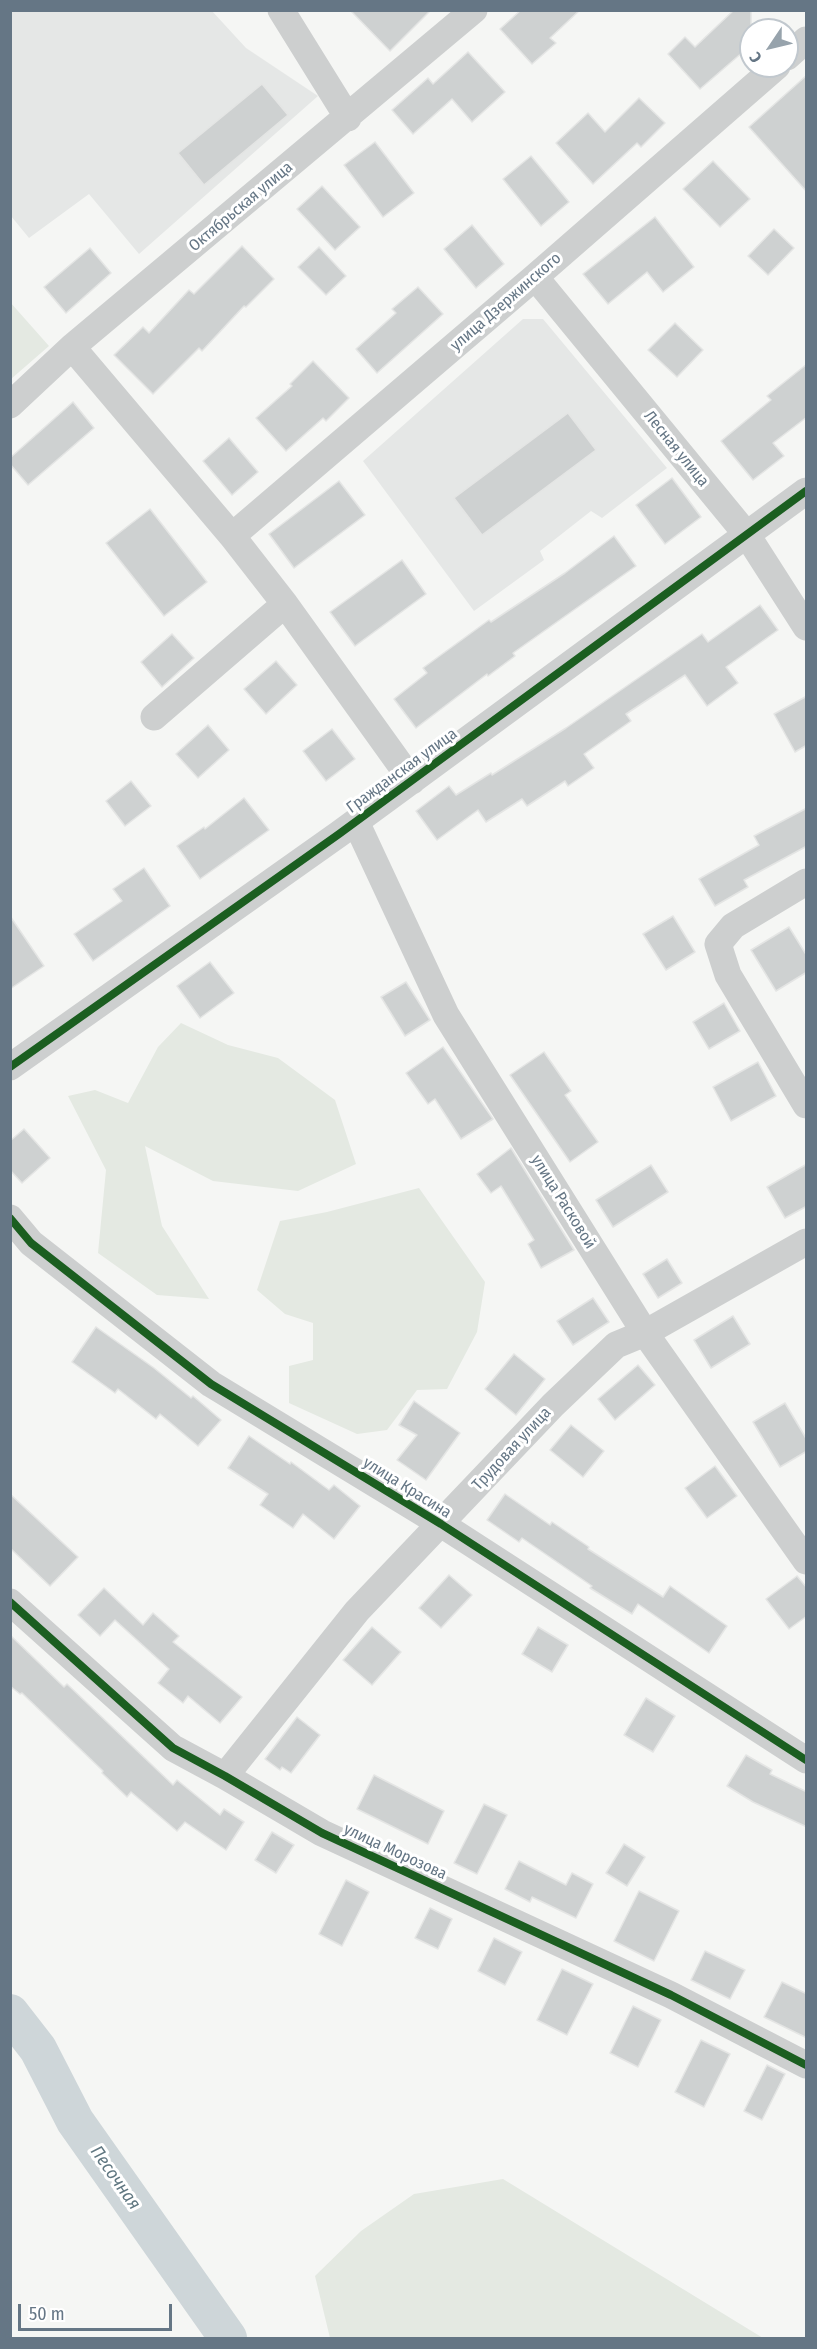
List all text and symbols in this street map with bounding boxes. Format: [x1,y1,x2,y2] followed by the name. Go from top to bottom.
[739,18,799,78] north arrow
[745,49,766,66] text: С
[185,158,297,256] street label: Октябрьская улица
[447,249,565,355] street label: улица Дзержинского
[639,407,713,491] street label: Лесная улица
[343,724,461,818] street label: Гражданская улица
[527,1152,599,1252] street label: улица Расковой
[469,1403,555,1495] street label: Трудовая улица
[359,1453,455,1523] street label: улица Красина
[340,1820,450,1884] street label: улица Морозова
[85,2142,145,2214] water label: Песочная
[21,2292,176,2330] scale bar
[29,2303,65,2325] text: 50 m

